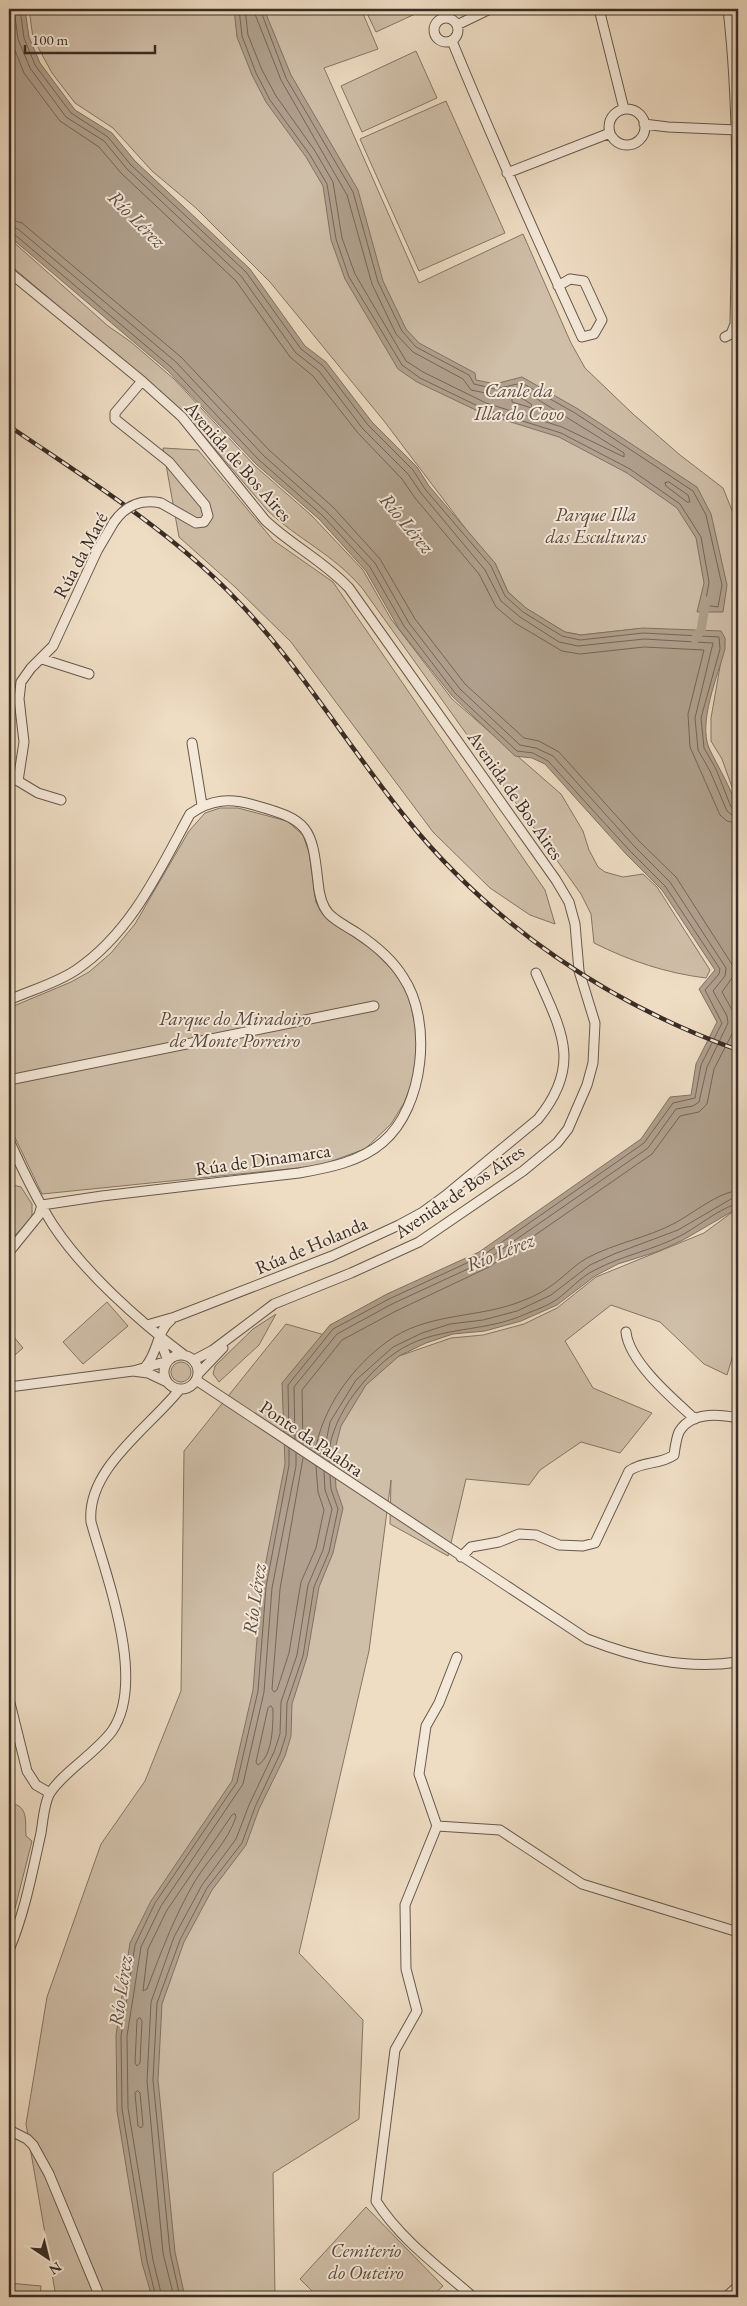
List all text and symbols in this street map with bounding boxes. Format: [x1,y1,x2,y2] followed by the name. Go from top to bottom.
[25,22,155,54] scale bar
[32,30,69,49] text: 100 m
[102,184,172,254] water label: Río Lérez
[473,377,564,426] water label: Canle da Illa do Covo
[179,395,298,527] street label: Avenida de Bos Aires
[374,487,441,560] water label: Río Lérez
[546,502,647,549] park label: Parque Illa das Esculturas
[47,508,114,603] street label: Rúa da Maré
[461,725,569,865] street label: Avenida de Bos Aires
[159,1006,311,1053] park label: Parque do Miradoiro de Monte Porreiro
[194,1138,333,1181] street label: Rúa de Dinamarca
[389,1139,529,1245] street label: Avenida de Bos Aires
[251,1210,372,1280] street label: Rúa de Holanda
[462,1226,539,1278] water label: Río Lérez
[255,1394,369,1483] street label: Ponte da Palabra
[236,1561,272,1636] water label: Río Lérez
[102,1953,138,2028] water label: Río Lérez
[22,2234,72,2284] north arrow
[328,2238,404,2285] park label: Cemiterio do Outeiro
[45,2258,65,2280] text: N

